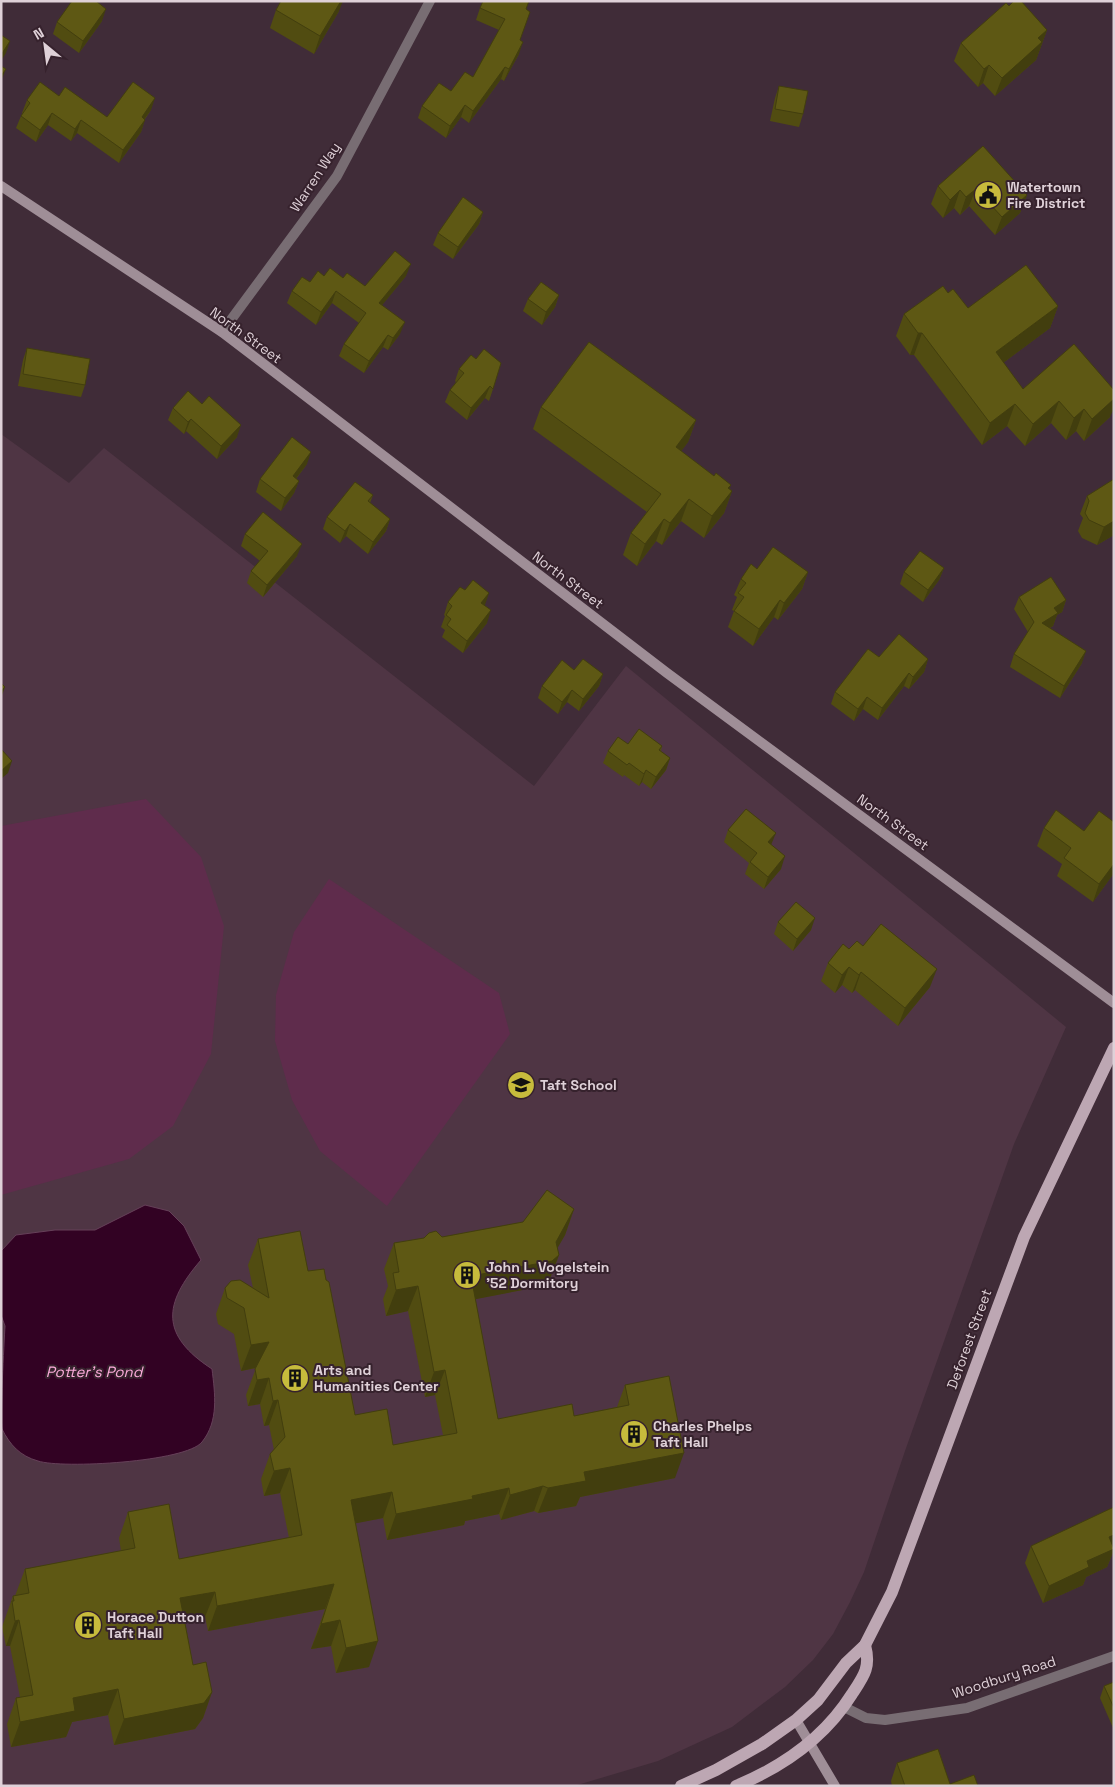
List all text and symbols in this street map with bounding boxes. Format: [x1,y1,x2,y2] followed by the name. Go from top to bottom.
[20,20,70,70] north arrow
[30,23,47,44] text: N
[286,139,344,215] street label: Warren Way
[1007,178,1085,212] place label: Watertown Fire District
[973,180,1003,210] public building icon: Watertown Fire District
[206,303,286,367] street label: North Street
[529,547,607,613] street label: North Street
[853,790,933,854] street label: North Street
[506,1070,536,1100] school or university icon: Taft School
[540,1076,617,1094] place label: Taft School
[486,1258,609,1292] place label: John L. Vogelstein '52 Dormitory
[452,1260,482,1290] building icon: John L. Vogelstein '52 Dormitory
[943,1287,995,1391] street label: Deforest Street
[314,1361,439,1395] place label: Arts and Humanities Center
[46,1362,145,1381] water label: Potter's Pond
[280,1363,310,1393] building icon: Arts and Humanities Center
[653,1417,752,1451] place label: Charles Phelps Taft Hall
[619,1419,649,1449] building icon: Charles Phelps Taft Hall
[107,1608,204,1642] place label: Horace Dutton Taft Hall
[73,1610,103,1640] building icon: Horace Dutton Taft Hall
[950,1652,1058,1702] street label: Woodbury Road

